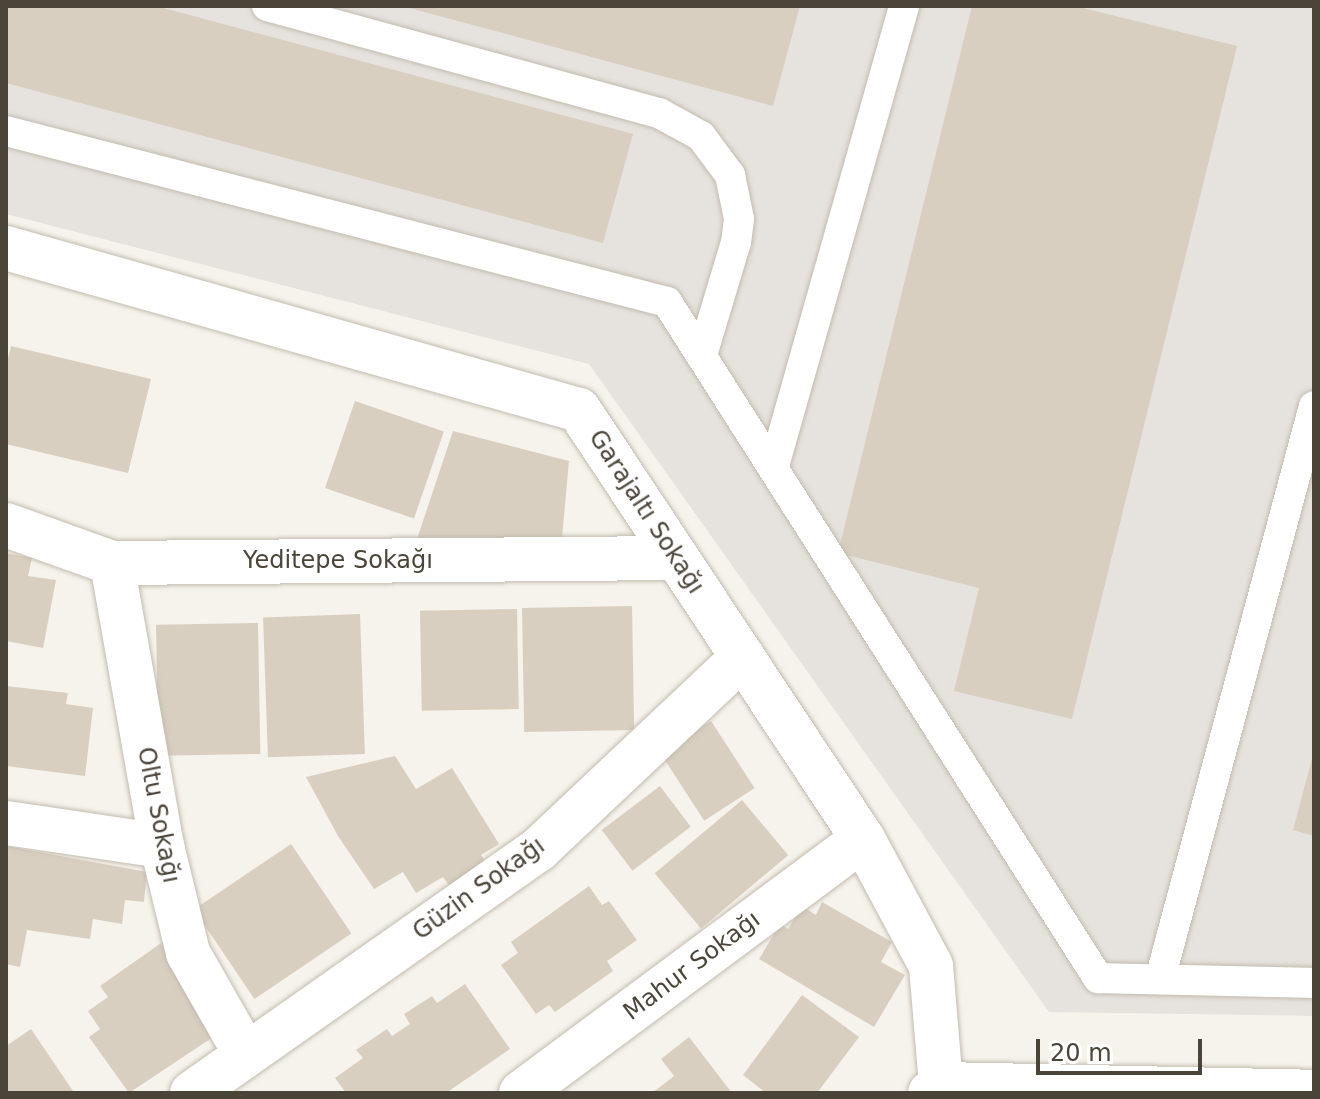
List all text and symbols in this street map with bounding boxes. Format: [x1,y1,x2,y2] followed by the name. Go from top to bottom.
[582,425,710,599] street label: Garajaltı Sokağı
[243,547,433,575] street label: Yeditepe Sokağı
[131,745,185,885] street label: Oltu Sokağı
[407,832,551,946] street label: Güzin Sokağı
[618,905,766,1027] street label: Mahur Sokağı
[1040,1023,1206,1073] scale bar
[1050,1039,1112,1067] text: 20 m

